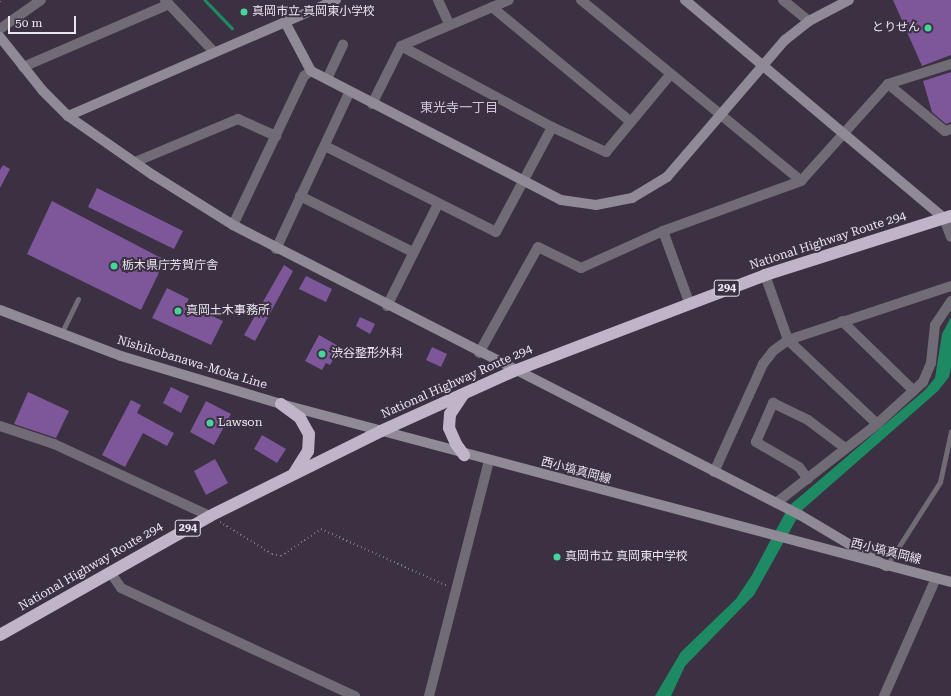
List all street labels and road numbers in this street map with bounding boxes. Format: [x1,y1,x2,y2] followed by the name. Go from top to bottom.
[748,209,908,273] street label: National Highway Route 294
[713,279,741,297] road number: 294
[115,333,269,393] street label: Nishikobanawa-Moka Line
[379,342,535,422] street label: National Highway Route 294
[539,455,613,487] street label: 西小塙真岡線
[174,519,202,537] road number: 294
[16,520,166,614] street label: National Highway Route 294
[849,536,923,568] street label: 西小塙真岡線

